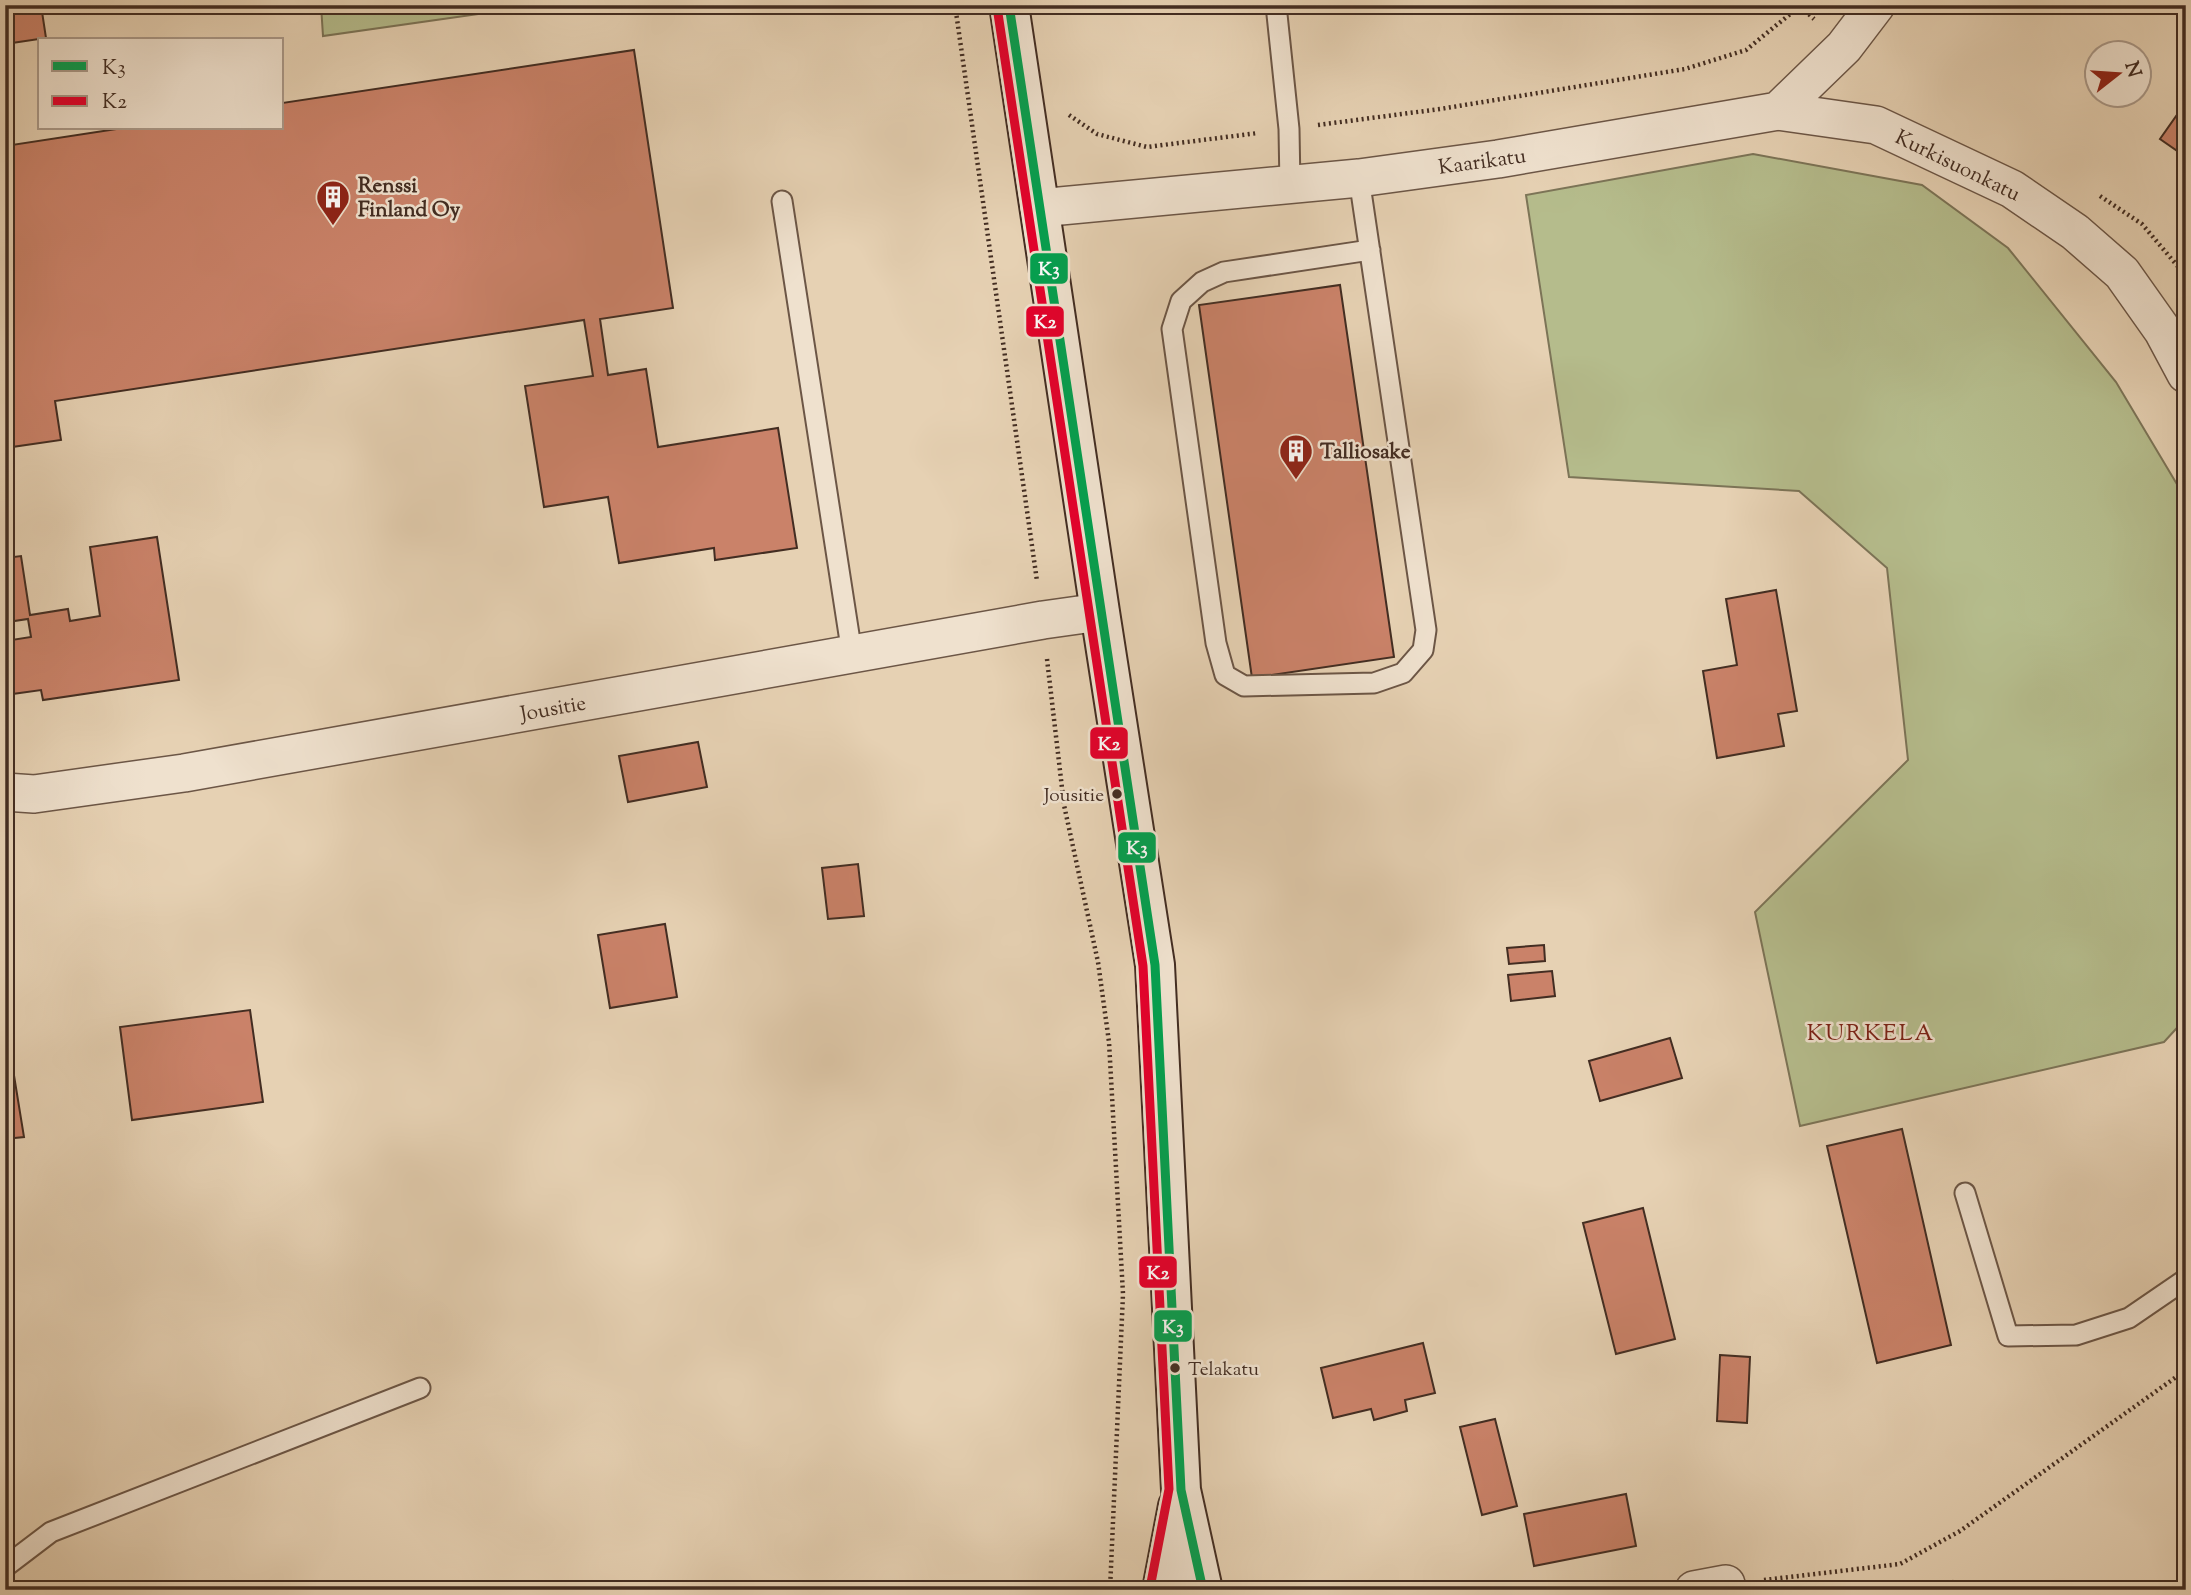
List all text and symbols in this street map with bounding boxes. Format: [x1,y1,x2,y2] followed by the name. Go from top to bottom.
[38,38,284,130] legend
[2082,38,2152,108] north arrow
[102,54,126,84] text: K3
[2117,59,2147,81] text: N
[102,88,127,118] text: K2
[1889,123,2025,210] street label: Kurkisuonkatu
[1436,142,1528,184] street label: Kaarikatu
[358,172,461,226] place label: Renssi Finland Oy
[314,178,352,227] building icon: Renssi Finland Oy
[1029,252,1069,285] line badge: K3
[1038,257,1060,284] text: K3
[1025,305,1065,338] line badge: K2
[1034,310,1056,337] text: K2
[1277,432,1315,481] building icon: Talliosake
[1320,438,1411,468] place label: Talliosake
[517,689,589,731] street label: Jousitie
[1089,726,1129,760] line badge: K2
[1098,732,1120,759] text: K2
[1043,783,1104,810] place label: Jousitie
[1110,787,1124,801] marker: Jousitie
[1117,831,1157,864] line badge: K3
[1126,836,1148,863] text: K3
[1807,1018,1935,1051] district label: KURKELA
[1138,1255,1178,1289] line badge: K2
[1147,1261,1169,1288] text: K2
[1153,1309,1193,1343] line badge: K3
[1162,1315,1184,1342] text: K3
[1188,1357,1259,1384] place label: Telakatu
[1168,1361,1182,1375] marker: Telakatu

